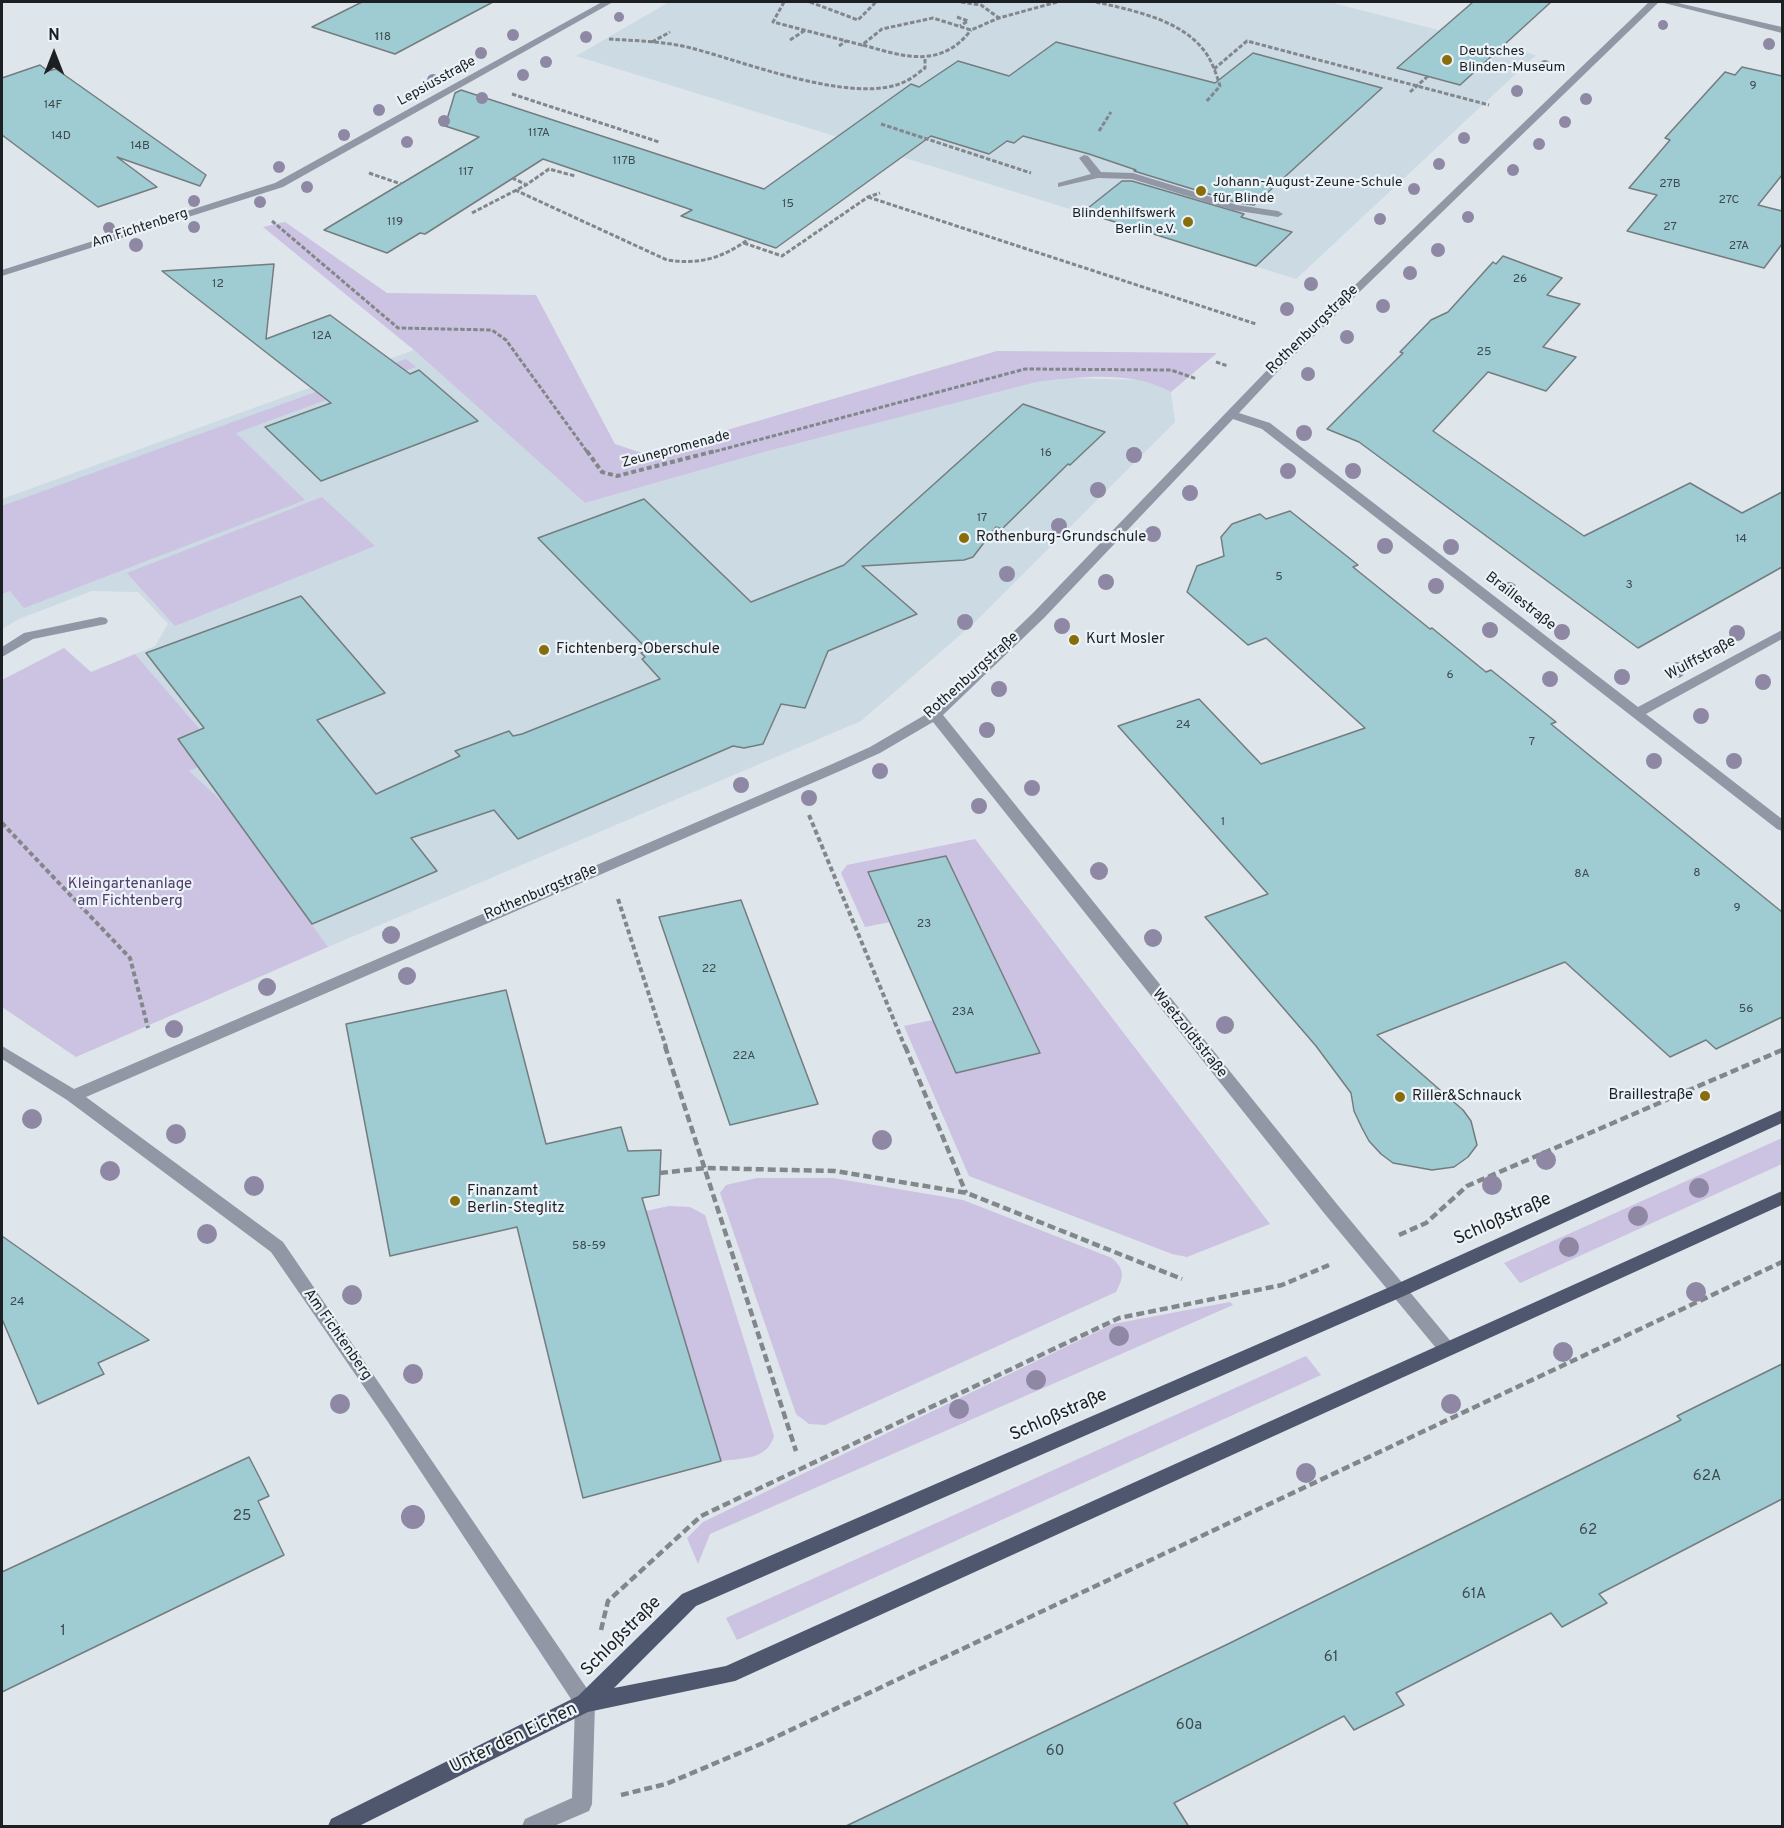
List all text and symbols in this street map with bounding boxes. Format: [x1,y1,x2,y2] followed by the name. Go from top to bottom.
[24,24,84,84] north arrow
[48,26,60,46] text: N
[375,31,391,45] house number: 118
[1459,44,1565,76] place label: Deutsches Blinden-Museum
[1440,53,1454,67] marker: Deutsches Blinden-Museum
[395,54,479,110] street label: Lepsiusstraße
[1749,80,1757,94] house number: 9
[44,99,62,113] house number: 14F
[528,127,550,141] house number: 117A
[51,130,71,144] house number: 14D
[130,140,150,154] house number: 14B
[613,155,635,169] house number: 117B
[458,166,474,180] house number: 117
[1213,175,1402,208] place label: Johann-August-Zeune-Schule für Blinde
[1659,178,1681,192] house number: 27B
[1194,184,1208,198] marker: Johann-August-Zeune-Schule für Blinde
[1719,194,1739,208] house number: 27C
[782,198,794,212] house number: 15
[90,206,190,252] street label: Am Fichtenberg
[1072,206,1176,238] place label: Blindenhilfswerk Berlin e.V.
[1181,215,1195,229] marker: Blindenhilfswerk Berlin e.V.
[387,216,403,230] house number: 119
[1663,221,1677,235] house number: 27
[1729,240,1749,254] house number: 27A
[1513,273,1527,287] house number: 26
[212,278,224,292] house number: 12
[1263,281,1363,379] street label: Rothenburgstraße
[312,330,332,344] house number: 12A
[1477,346,1491,360] house number: 25
[620,427,732,473] street label: Zeunepromenade
[1040,447,1052,461] house number: 16
[977,512,987,526] house number: 17
[976,529,1146,547] place label: Rothenburg-Grundschule
[957,531,971,545] marker: Rothenburg-Grundschule
[1735,533,1747,547] house number: 14
[1481,569,1559,635] street label: Braillestraße
[1275,571,1283,585] house number: 5
[1625,579,1633,593] house number: 3
[921,629,1023,723] street label: Rothenburgstraße
[1086,631,1165,649] place label: Kurt Mosler
[1067,633,1081,647] marker: Kurt Mosler
[1663,633,1739,685] street label: Wulffstraße
[556,641,720,659] place label: Fichtenberg-Oberschule
[537,643,551,657] marker: Fichtenberg-Oberschule
[1446,669,1454,683] house number: 6
[1176,719,1190,733] house number: 24
[1529,736,1535,750] house number: 7
[1221,816,1225,830] house number: 1
[482,861,600,925] street label: Rothenburgstraße
[1693,867,1701,881] house number: 8
[1574,868,1590,882] house number: 8A
[68,876,192,911] park label: Kleingartenanlage am Fichtenberg
[1733,902,1741,916] house number: 9
[917,918,931,932] house number: 23
[702,963,716,977] house number: 22
[1148,986,1230,1082] street label: Waetzoldtstraße
[1739,1003,1753,1017] house number: 56
[952,1006,974,1020] house number: 23A
[733,1050,755,1064] house number: 22A
[1608,1087,1693,1105] place label: Braillestraße
[1412,1088,1522,1106] place label: Riller&Schnauck
[1698,1089,1712,1103] marker: Braillestraße
[1393,1090,1407,1104] marker: Riller&Schnauck
[467,1183,565,1218] place label: Finanzamt Berlin-Steglitz
[1451,1189,1555,1251] street label: Schloßstraße
[448,1194,462,1208] marker: Finanzamt Berlin-Steglitz
[572,1240,606,1254] house number: 58-59
[299,1286,375,1384] street label: Am Fichtenberg
[10,1296,24,1310] house number: 24
[1007,1385,1111,1447] street label: Schloßstraße
[1693,1468,1721,1486] house number: 62A
[233,1508,251,1526] house number: 25
[1579,1522,1597,1540] house number: 62
[1462,1586,1486,1604] house number: 61A
[577,1592,667,1682] street label: Schloßstraße
[60,1623,66,1641] house number: 1
[1324,1649,1338,1667] house number: 61
[447,1699,581,1779] street label: Unter den Eichen
[1176,1717,1202,1735] house number: 60a
[1046,1743,1064,1761] house number: 60

